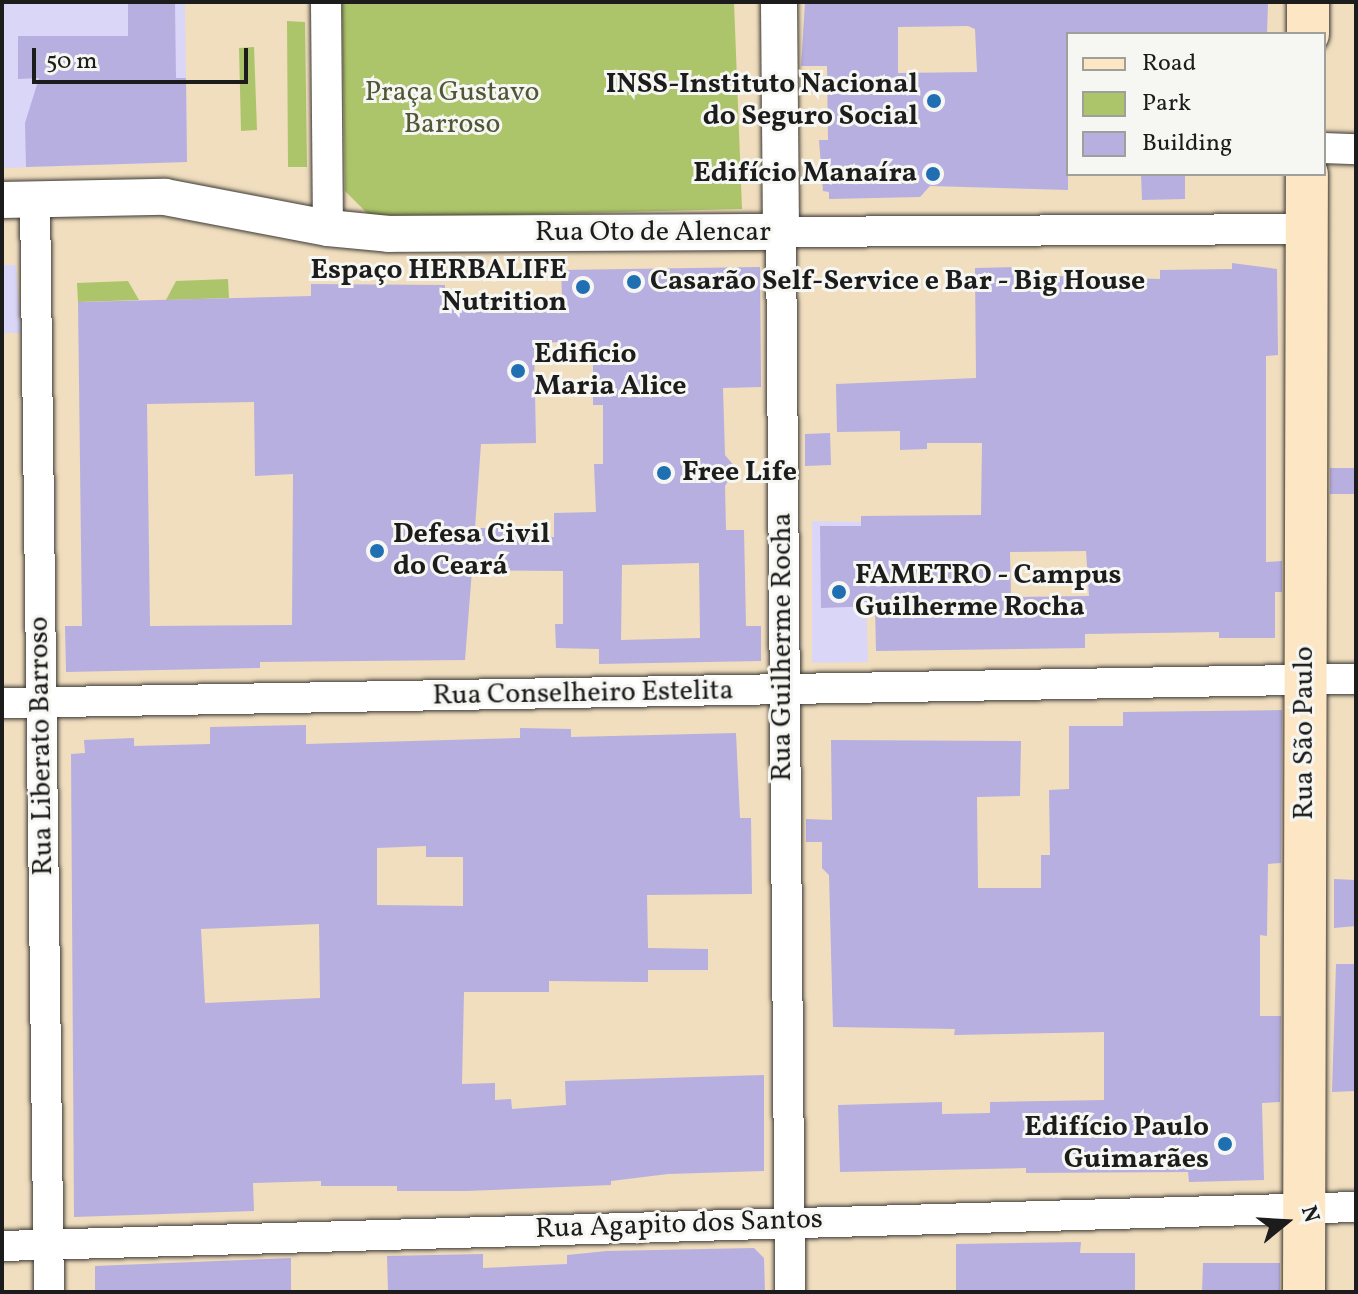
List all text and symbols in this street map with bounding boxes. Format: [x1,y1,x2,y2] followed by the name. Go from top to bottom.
[36,32,252,82] scale bar
[1066,32,1326,176] legend
[46,45,98,79] text: 50 m
[1142,47,1196,81] text: Road
[606,68,918,134] place label: INSS-Instituto Nacional do Seguro Social
[365,76,539,142] park label: Praça Gustavo Barroso
[1142,87,1191,121] text: Park
[925,92,943,110] marker: INSS-Instituto Nacional do Seguro Social
[1142,127,1232,161] text: Building
[693,157,917,191] place label: Edifício Manaíra
[924,165,942,183] marker: Edifício Manaíra
[535,216,771,250] street label: Rua Oto de Alencar
[310,254,567,320] place label: Espaço HERBALIFE Nutrition
[650,265,1147,299] place label: Casarão Self-Service e Bar - Big House
[625,273,643,291] marker: Casarão Self-Service e Bar - Big House
[574,278,592,296] marker: Espaço HERBALIFE Nutrition
[534,338,687,404] place label: Edificio Maria Alice
[509,362,527,380] marker: Edificio Maria Alice
[682,456,797,490] place label: Free Life
[653,462,675,484] marker: Free Life
[766,513,800,781] street label: Rua Guilherme Rocha
[393,518,550,584] place label: Defesa Civil do Ceará
[368,542,386,560] marker: Defesa Civil do Ceará
[855,559,1123,625] place label: FAMETRO - Campus Guilherme Rocha
[830,583,848,601] marker: FAMETRO - Campus Guilherme Rocha
[23,616,61,876] street label: Rua Liberato Barroso
[1288,646,1322,820] street label: Rua São Paulo
[432,675,734,713] street label: Rua Conselheiro Estelita
[1024,1111,1209,1177] place label: Edifício Paulo Guimarães
[1216,1135,1234,1153] marker: Edifício Paulo Guimarães
[1246,1182,1326,1262] north arrow
[1292,1202,1327,1227] text: N
[535,1203,823,1247] street label: Rua Agapito dos Santos

